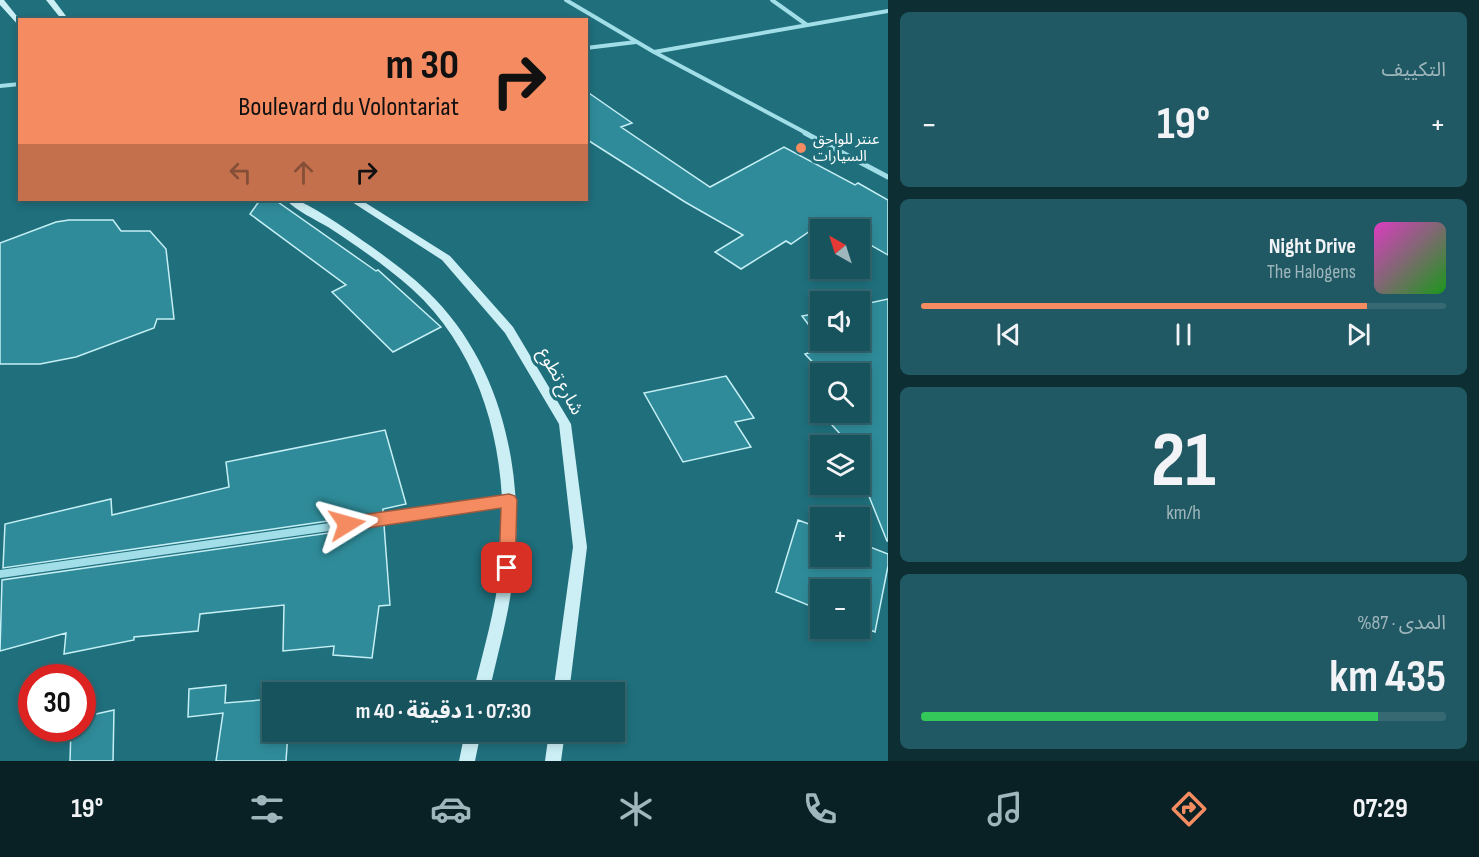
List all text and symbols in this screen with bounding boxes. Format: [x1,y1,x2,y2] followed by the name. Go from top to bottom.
[386,40,459,91] text: 30 m
[480,42,558,120] icon: right
[1382,58,1446,82] text: التكييف
[238,91,459,123] text: Boulevard du Volontariat
[1157,97,1210,152] text: 19°
[921,105,937,145] text: −
[1430,105,1446,145] text: +
[813,130,880,166] place label: عنتر للواحق السيارات
[794,141,808,155] marker: عنتر للواحق السيارات
[224,156,257,189] icon: left
[287,156,320,189] icon: ahead
[350,156,383,189] icon: right
[810,219,870,279] north arrow
[810,219,870,639] map controls
[1269,233,1356,260] text: Night Drive
[1267,260,1356,284] text: The Halogens
[810,291,870,351] button: sound
[992,318,1025,351] icon: previous
[1167,318,1200,351] icon: pause
[1342,318,1375,351] icon: next
[531,344,588,420] street label: شارع تطوع
[810,363,870,423] button: search
[1151,415,1216,508] text: 21
[810,435,870,495] button: layers
[315,492,379,556] position arrow
[1166,501,1201,525] text: km/h
[810,507,870,567] button: +
[481,542,532,593] pin
[490,551,523,584] icon: arrive
[810,579,870,639] button: −
[1357,611,1446,635] text: المدى · 87%
[1329,650,1446,705] text: 435 km
[18,664,96,742] speed limit sign: 30
[356,698,531,725] text: 07:30 · 1 دقيقة · 40 m
[246,788,288,830] icon: filters
[430,788,472,830] icon: car
[615,788,657,830] icon: climate
[799,788,841,830] icon: phone
[984,788,1026,830] icon: music
[1168,788,1210,830] icon: directions
[71,793,103,825] text: 19°
[1353,793,1408,825] text: 07:29

